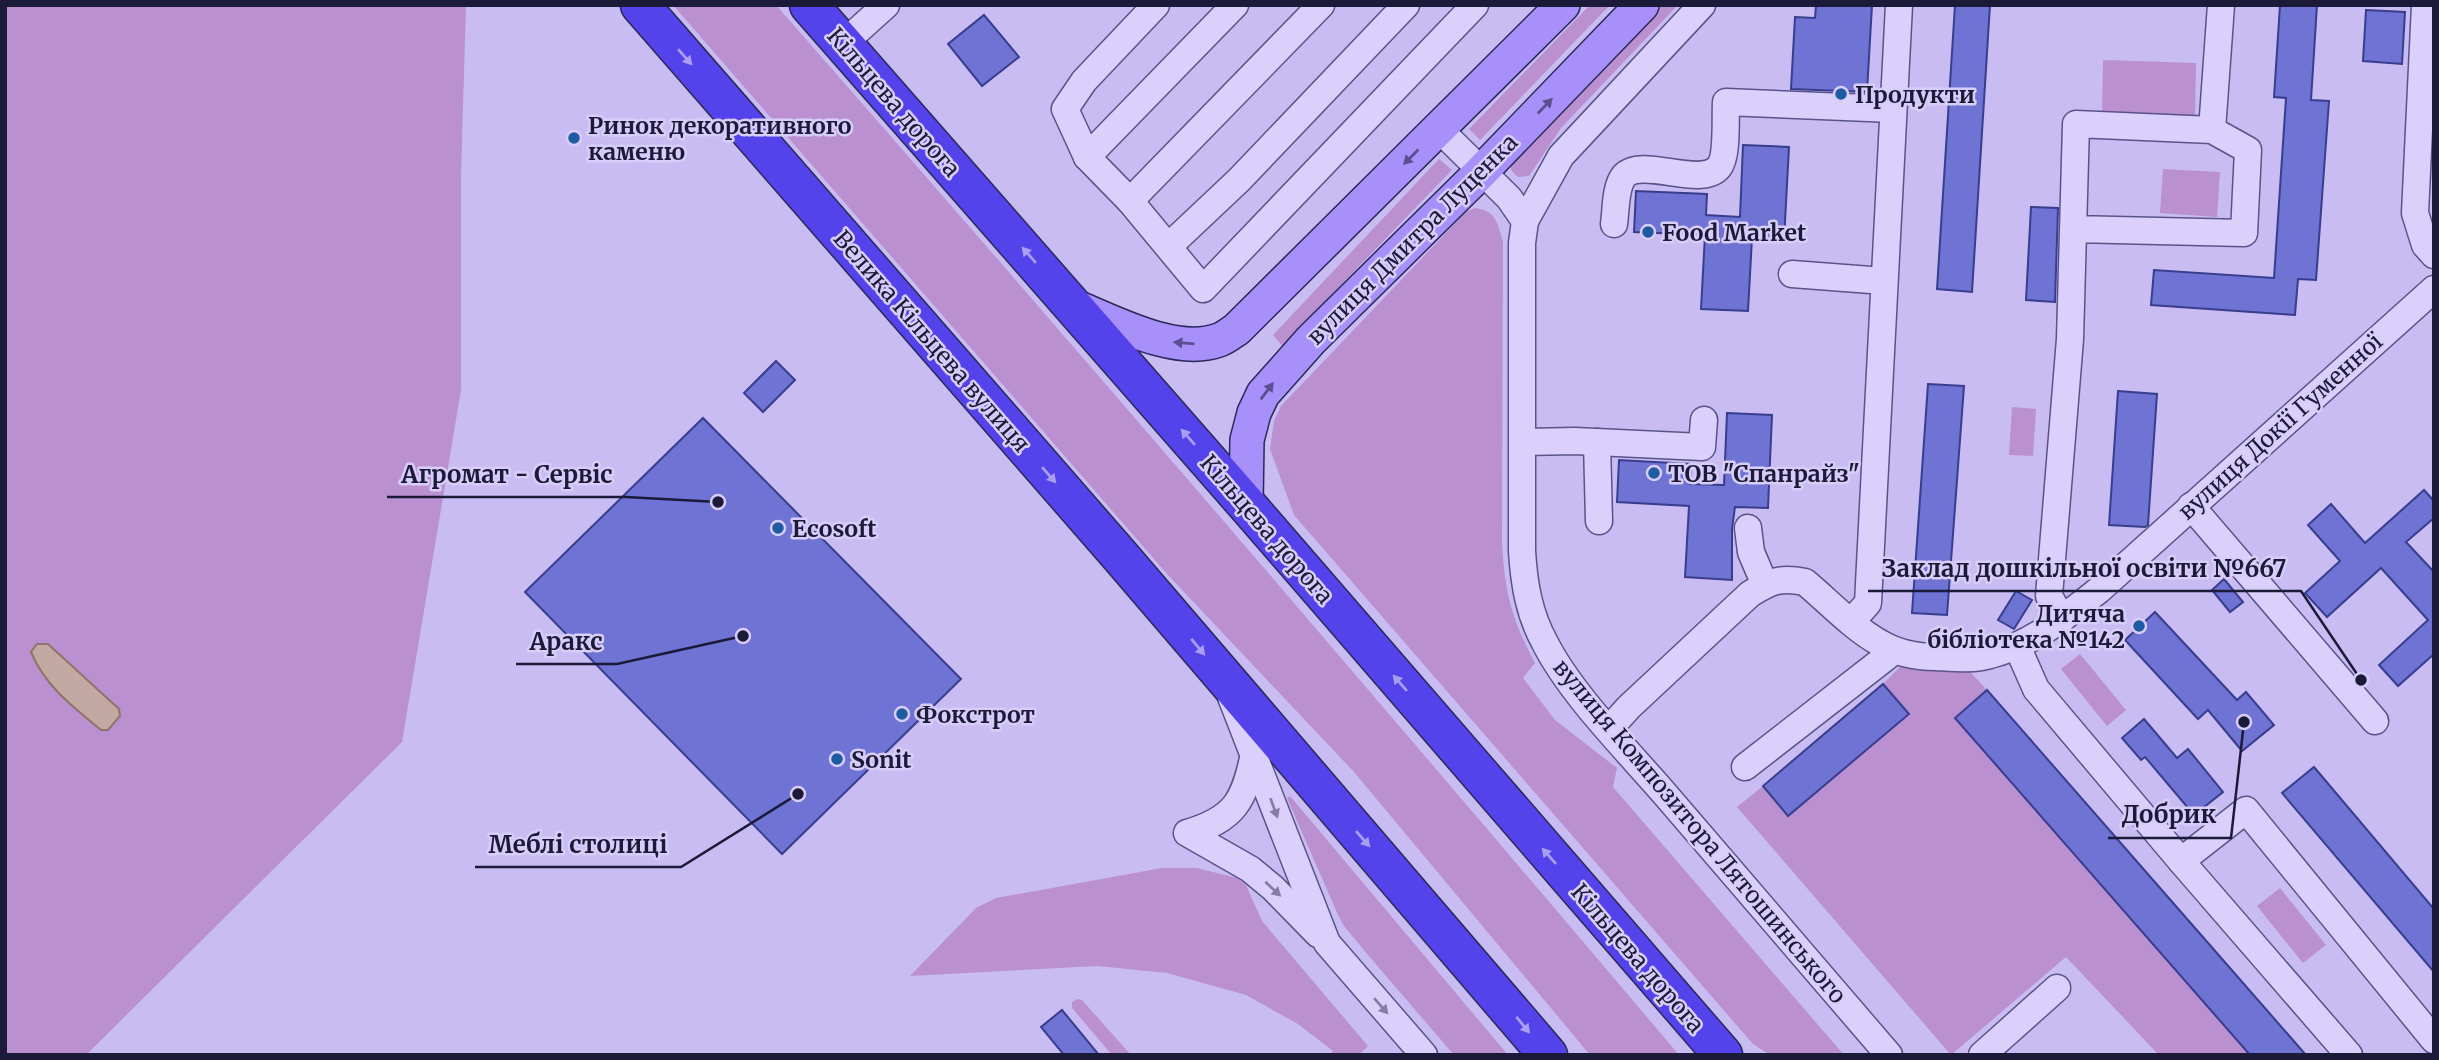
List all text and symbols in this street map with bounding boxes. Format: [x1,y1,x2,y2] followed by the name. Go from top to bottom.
[821,21,967,183] street label: Кільцева дорога
[677,48,693,66] one-way arrow
[1855,80,1975,109] place label: Продукти
[1833,86,1849,102] marker: Продукти
[1536,97,1553,114] one-way arrow
[588,111,852,166] place label: Ринок декоративного каменю
[1300,127,1524,351] street label: вулиця Дмитра Луценка
[566,130,582,146] marker: Ринок декоративного каменю
[1402,149,1419,166] one-way arrow
[1662,218,1806,247] place label: Food Market
[828,224,1036,458] street label: Велика Кільцева вулиця
[1640,224,1656,240] marker: Food Market
[1021,246,1037,264] one-way arrow
[2172,326,2389,525] street label: вулиця Докії Гуменної
[1173,337,1195,348] one-way arrow
[1259,383,1274,401] one-way arrow
[1181,428,1196,445] one-way arrow
[1194,448,1340,610] street label: Кільцева дорога
[387,452,626,497] callout: Агромат - Сервіс
[400,459,613,490] text: Агромат - Сервіс
[1668,459,1860,488] place label: ТОВ "Спанрайз"
[1646,465,1662,481] marker: ТОВ "Спанрайз"
[1041,466,1057,484] one-way arrow
[792,514,877,543] place label: Ecosoft
[770,520,786,536] marker: Ecosoft
[1868,546,2301,591] callout: Заклад дошкільної освіти №667
[1882,553,2286,584] text: Заклад дошкільної освіти №667
[1927,599,2125,654] place label: Дитяча бібліотека №142
[2131,618,2147,634] marker: Дитяча бібліотека №142
[516,619,617,664] callout: Аракс
[529,626,602,657] text: Аракс
[1190,639,1205,656] one-way arrow
[1547,653,1853,1009] street label: вулиця Композитора Лятошинського
[1392,674,1408,692] one-way arrow
[916,700,1035,729] place label: Фокстрот
[894,706,910,722] marker: Фокстрот
[851,745,911,774] place label: Sonit
[829,751,845,767] marker: Sonit
[2108,793,2231,838] callout: Добрик
[1269,798,1280,819] one-way arrow
[2122,799,2216,830] text: Добрик
[475,822,681,867] callout: Меблі столиці
[489,829,667,860] text: Меблі столиці
[1355,830,1371,848] one-way arrow
[1542,847,1557,864] one-way arrow
[1565,877,1711,1039] street label: Кільцева дорога
[1264,881,1281,897] one-way arrow
[1373,997,1388,1014] one-way arrow
[1515,1017,1530,1034] one-way arrow

